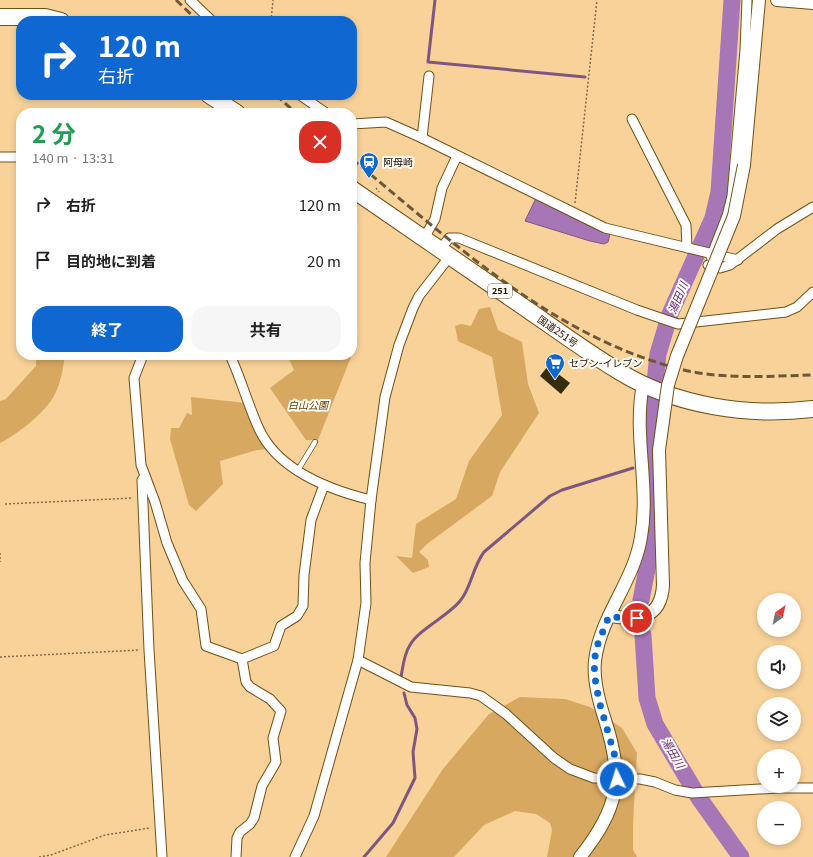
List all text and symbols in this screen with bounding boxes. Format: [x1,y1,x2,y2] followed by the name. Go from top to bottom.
[98,25,181,65] text: 120 m
[32,32,84,84] icon: right
[98,62,134,88] text: 右折
[32,115,76,150] text: 2 分
[299,121,341,163] button: close
[32,148,114,167] text: 140 m · 13:31
[358,151,380,179] station icon: 阿母崎
[383,154,413,169] place label: 阿母崎
[32,193,54,215] icon: right
[66,194,96,215] text: 右折
[299,194,341,215] text: 120 m
[32,249,54,271] icon: arrive
[66,250,156,271] text: 目的地に到着
[307,250,341,271] text: 20 m
[663,278,691,316] water label: 湯田川
[488,284,512,298] road number: 251
[32,306,183,352] button: 終了
[191,306,341,352] button: 共有
[535,311,582,350] street label: 国道251号
[544,352,566,380] supermarket icon: セブン-イレブン
[569,355,642,370] place label: セブン-イレブン
[288,397,330,412] park label: 白山公園
[757,593,801,637] north arrow
[757,593,801,845] map controls
[620,601,654,635] pin
[626,607,648,629] icon: arrive
[757,645,801,689] button: sound
[757,697,801,741] button: layers
[659,734,690,772] water label: 湯田川
[757,749,801,793] button: +
[596,758,638,800] position arrow
[757,801,801,845] button: −

